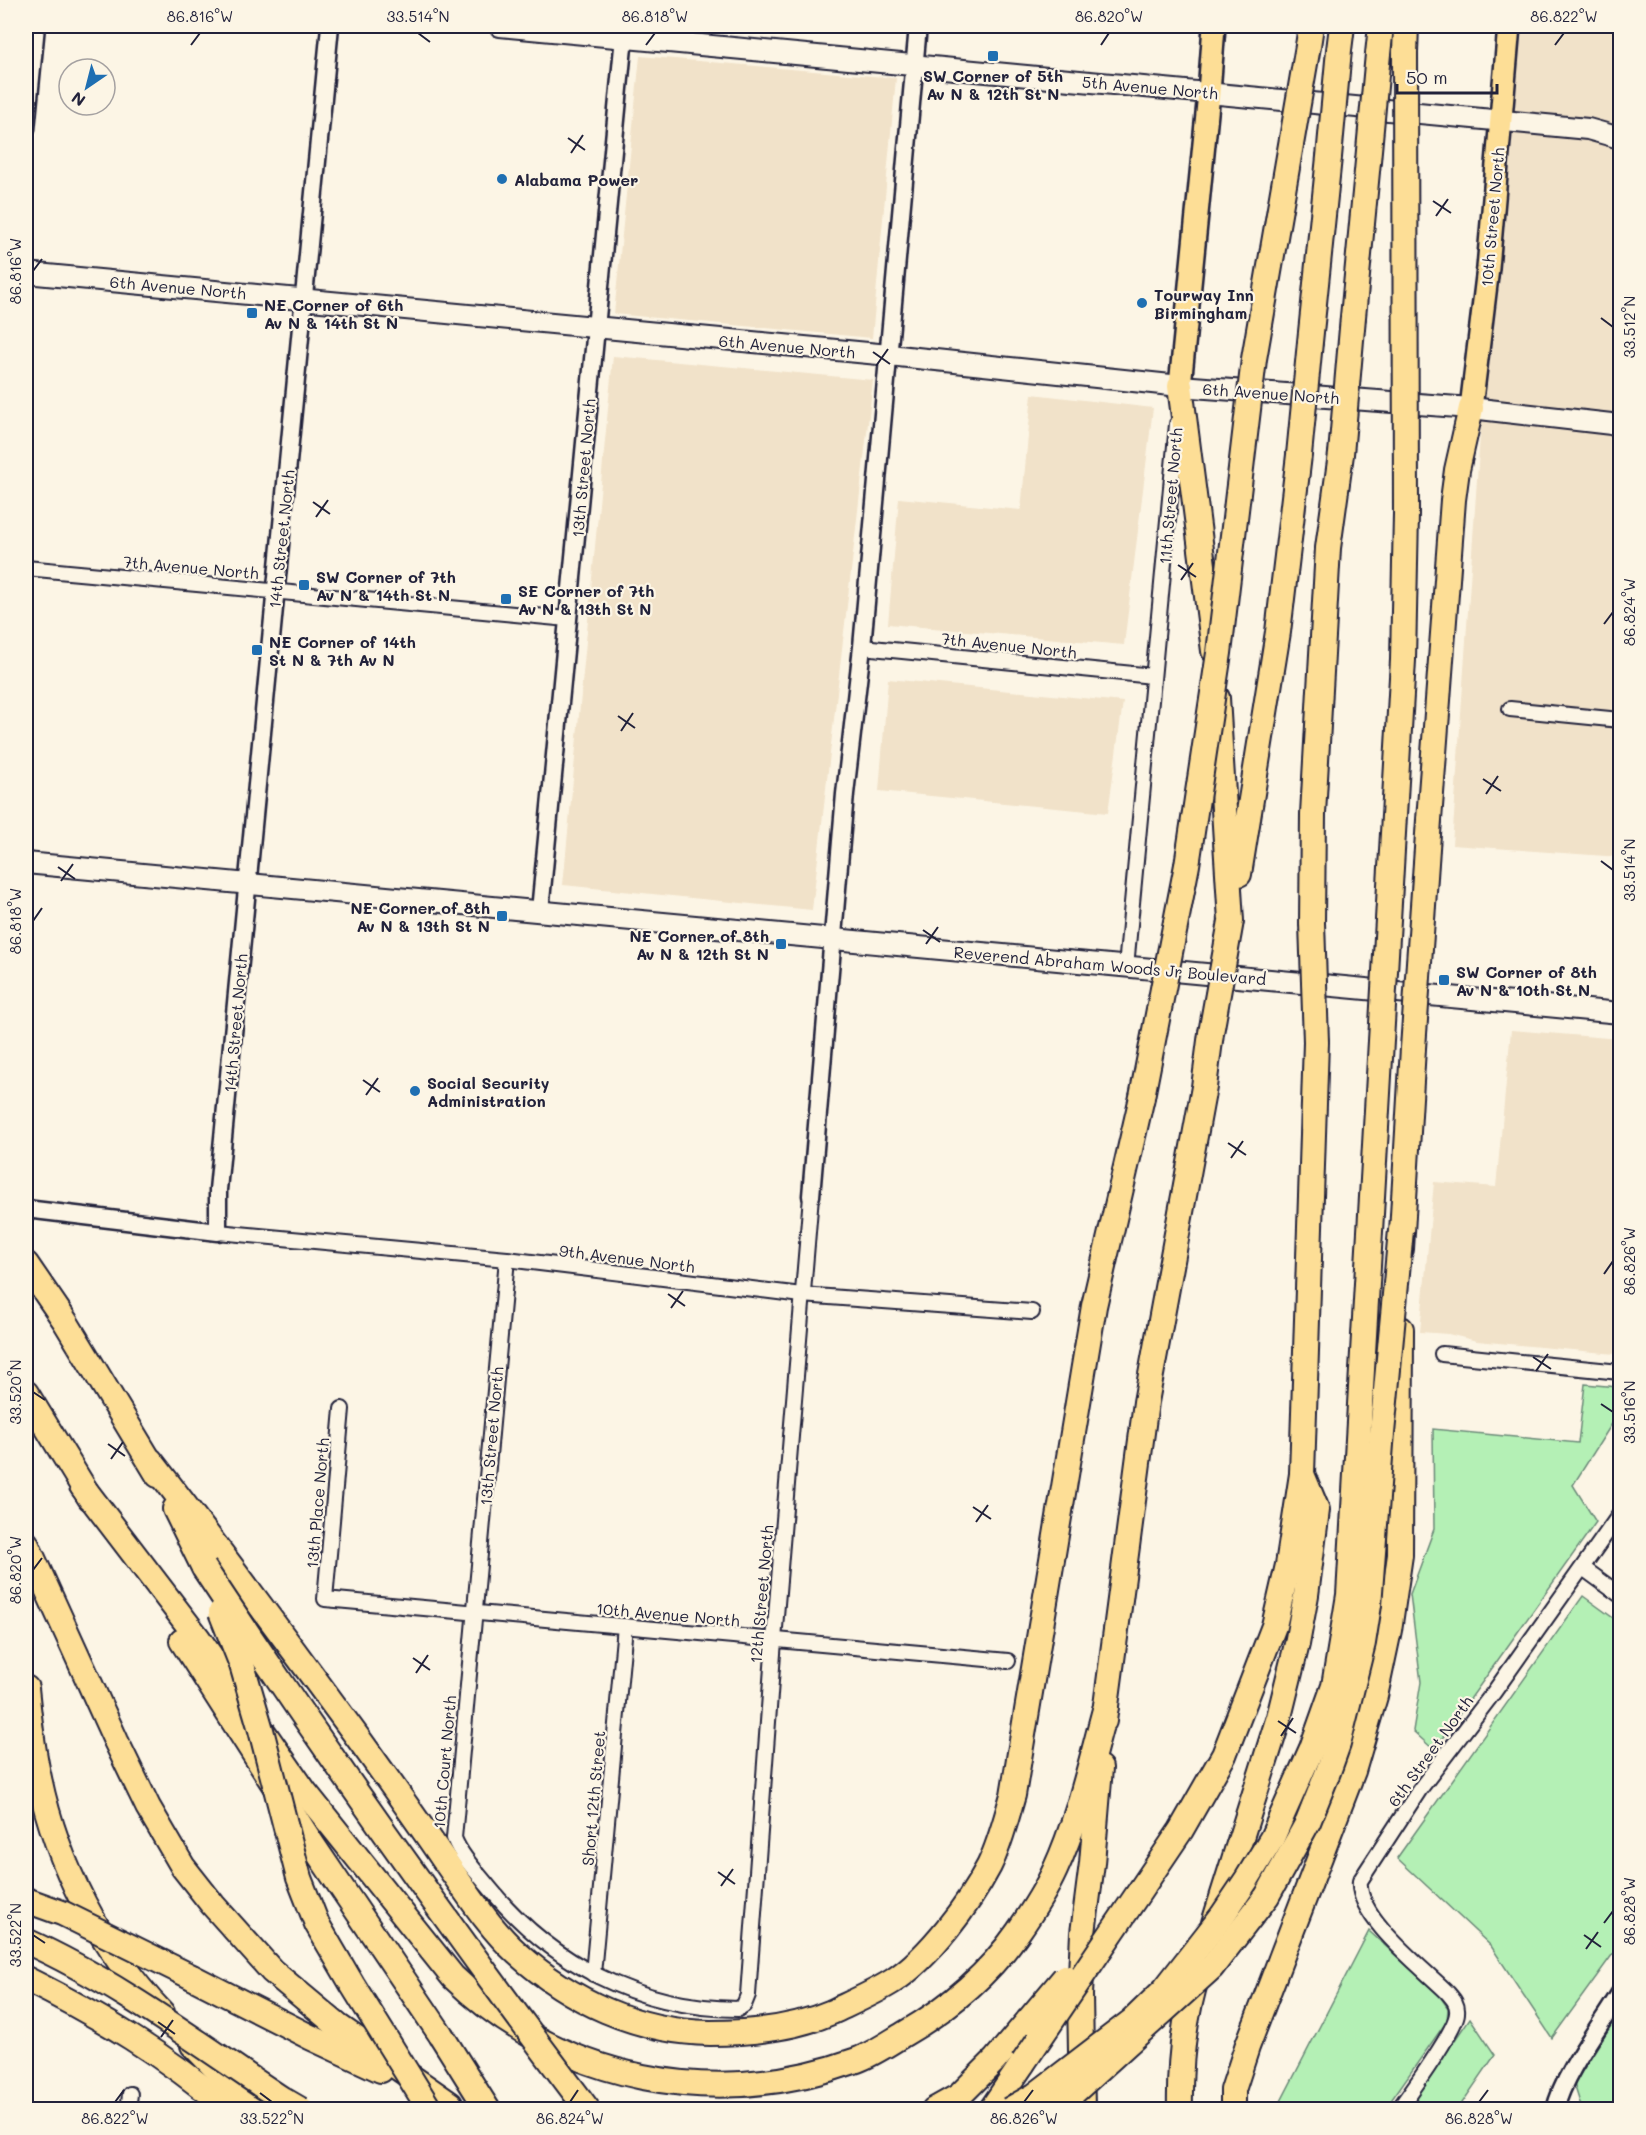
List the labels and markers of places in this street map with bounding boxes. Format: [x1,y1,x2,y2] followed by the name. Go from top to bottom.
[986,49,1000,63] marker: SW Corner of 5th Av N & 12th St N
[923,65,1063,104] place label: SW Corner of 5th Av N & 12th St N
[514,169,638,190] place label: Alabama Power
[495,172,509,186] marker: Alabama Power
[1154,284,1254,323] place label: Tourway Inn Birmingham
[264,294,403,333] place label: NE Corner of 6th Av N & 14th St N
[1135,296,1149,310] marker: Tourway Inn Birmingham
[245,306,259,320] marker: NE Corner of 6th Av N & 14th St N
[316,566,456,605] place label: SW Corner of 7th Av N & 14th St N
[297,578,311,592] marker: SW Corner of 7th Av N & 14th St N
[518,580,654,619] place label: SE Corner of 7th Av N & 13th St N
[499,592,513,606] marker: SE Corner of 7th Av N & 13th St N
[269,631,416,670] place label: NE Corner of 14th St N & 7th Av N
[250,643,264,657] marker: NE Corner of 14th St N & 7th Av N
[350,897,490,936] place label: NE Corner of 8th Av N & 13th St N
[495,909,509,923] marker: NE Corner of 8th Av N & 13th St N
[629,925,769,964] place label: NE Corner of 8th Av N & 12th St N
[774,937,788,951] marker: NE Corner of 8th Av N & 12th St N
[1456,961,1597,1000] place label: SW Corner of 8th Av N & 10th St N
[1437,973,1451,987] marker: SW Corner of 8th Av N & 10th St N
[427,1072,550,1111] place label: Social Security Administration
[408,1084,422,1098] marker: Social Security Administration

